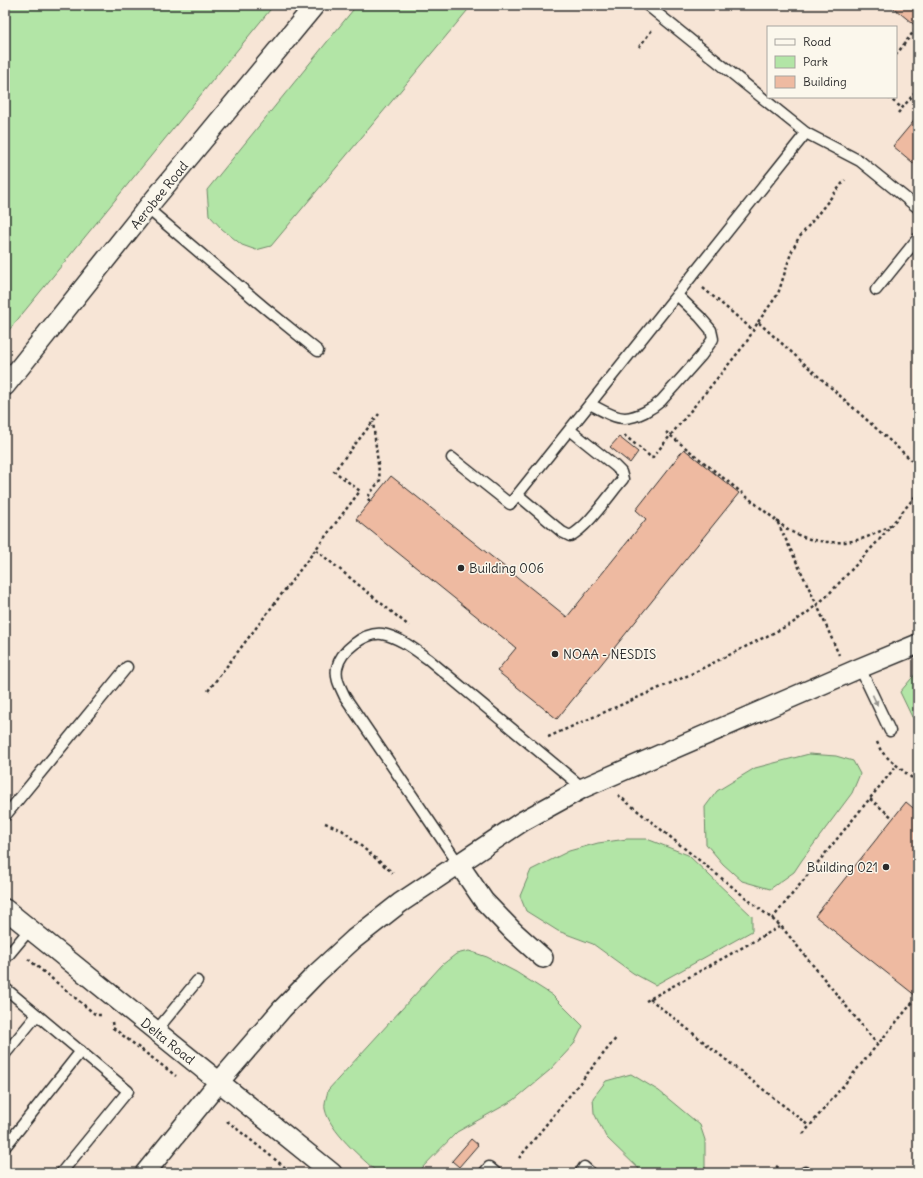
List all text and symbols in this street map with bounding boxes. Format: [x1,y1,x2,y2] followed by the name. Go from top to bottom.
[767,26,897,98] legend
[803,34,831,49] text: Road
[803,54,828,69] text: Park
[803,74,847,89] text: Building
[127,158,192,233] street label: Aerobee Road
[469,560,544,577] place label: Building 006
[456,563,466,573] marker: Building 006
[563,646,656,663] place label: NOAA - NESDIS
[550,649,560,659] marker: NOAA - NESDIS
[872,694,878,705] one-way arrow
[807,859,878,876] place label: Building 021
[881,862,891,872] marker: Building 021
[137,1014,198,1069] street label: Delta Road

